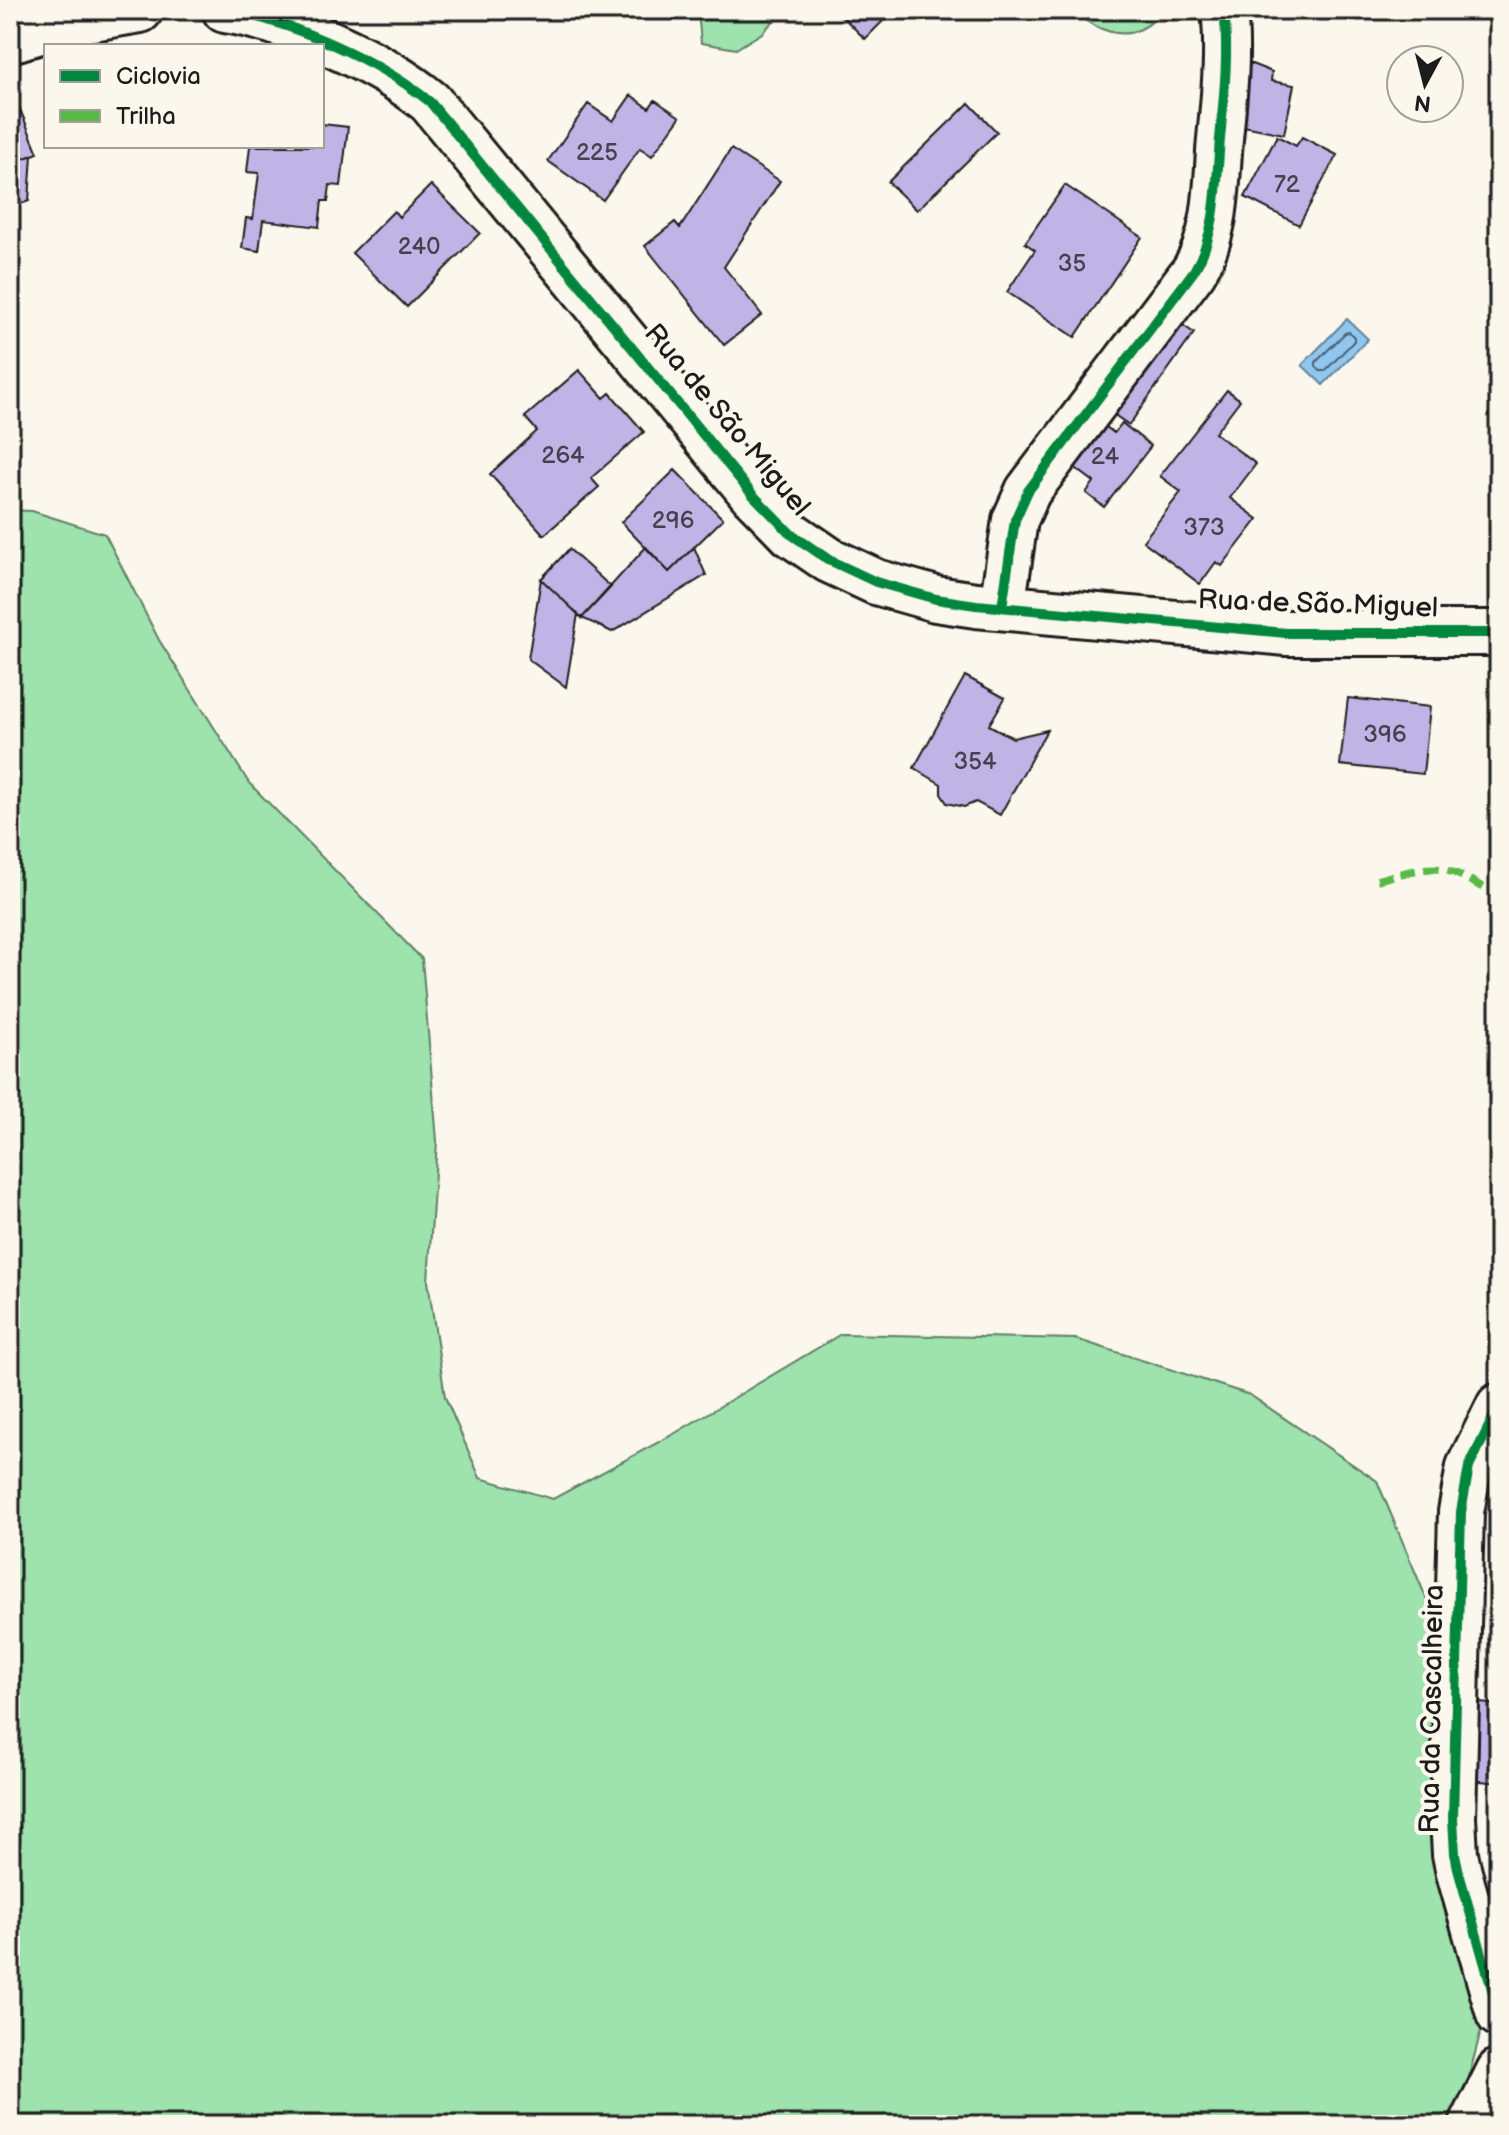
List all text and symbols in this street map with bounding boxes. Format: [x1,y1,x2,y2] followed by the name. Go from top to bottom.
[44,44,324,148] legend
[1385,44,1465,124] north arrow
[116,62,201,91] text: Ciclovia
[1413,88,1433,117] text: N
[116,102,176,131] text: Trilha
[576,138,618,167] house number: 225
[1274,170,1300,199] house number: 72
[398,232,440,261] house number: 240
[1058,249,1086,278] house number: 35
[637,317,817,523] street label: Rua de São Miguel
[541,441,585,470] house number: 264
[1091,442,1120,471] house number: 24
[652,506,694,535] house number: 296
[1183,513,1225,542] house number: 373
[1197,583,1439,625] street label: Rua de São Miguel
[1363,720,1407,749] house number: 396
[953,747,997,776] house number: 354
[1413,1584,1451,1834] street label: Rua da Cascalheira

